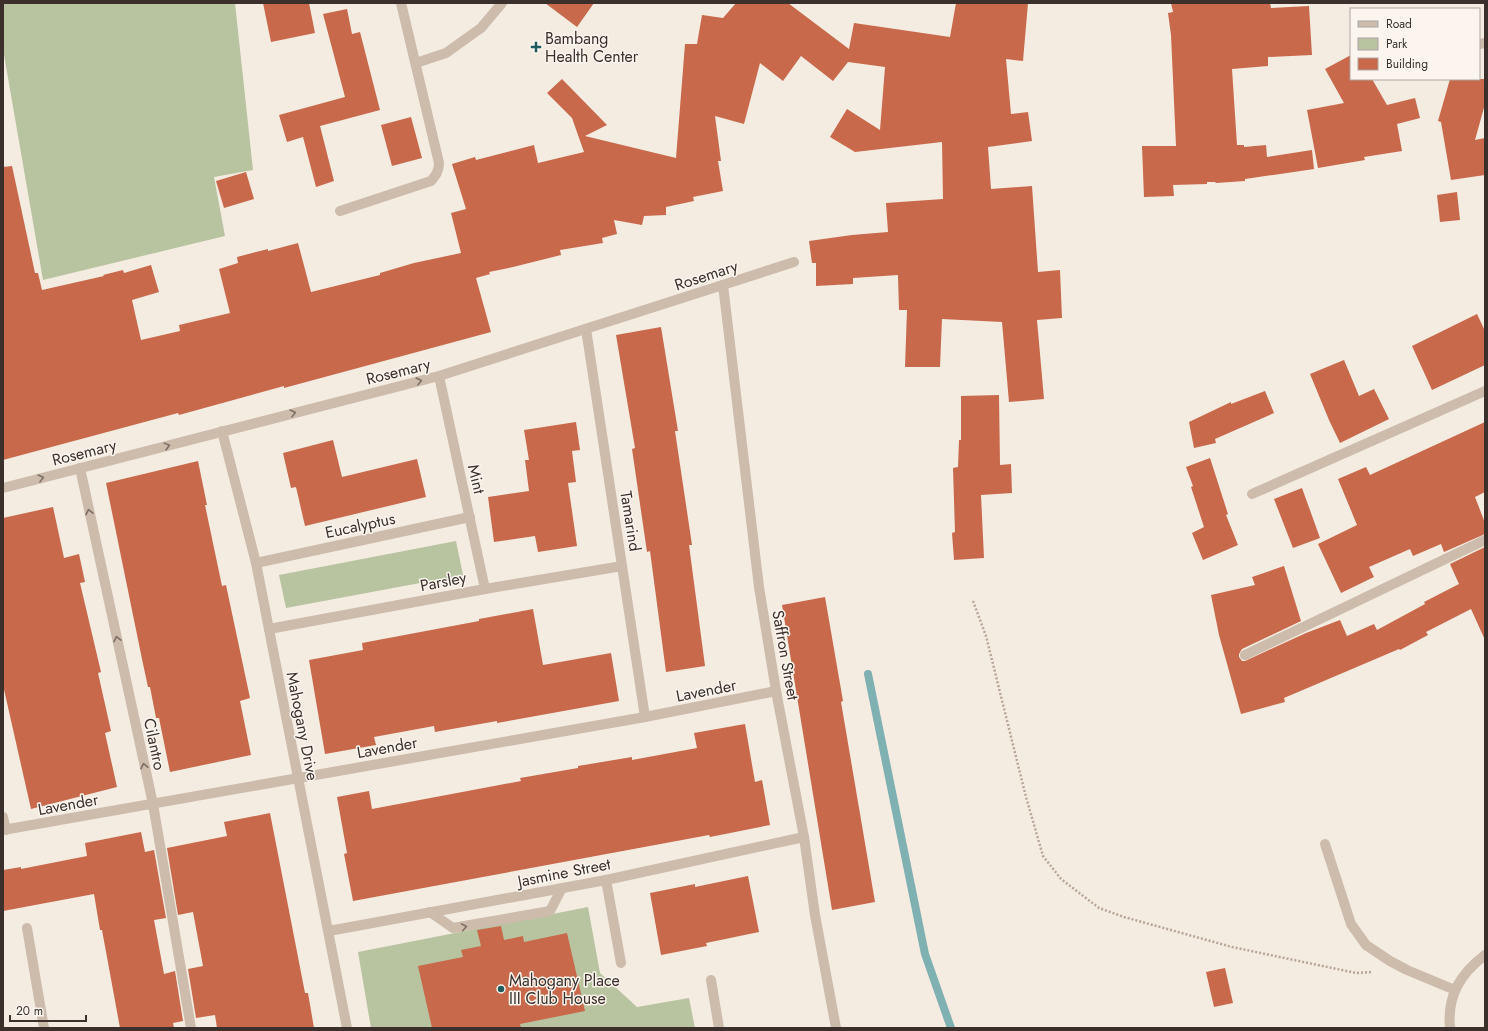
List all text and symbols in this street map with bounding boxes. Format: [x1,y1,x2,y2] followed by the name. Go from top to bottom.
[1350,8,1480,80] legend
[1386,15,1412,33] text: Road
[545,27,639,68] place label: Bambang Health Center
[1386,35,1408,53] text: Park
[530,41,542,53] marker: Bambang Health Center
[1386,55,1428,73] text: Building
[671,254,742,297] street label: Rosemary
[364,352,434,391] street label: Rosemary
[415,378,422,386] one-way arrow
[289,410,296,418] one-way arrow
[50,433,120,472] street label: Rosemary
[163,442,170,450] one-way arrow
[462,462,491,496] street label: Mint
[37,474,44,483] one-way arrow
[614,489,647,553] street label: Tamarind
[323,507,397,544] street label: Eucalyptus
[86,509,94,515] one-way arrow
[418,566,469,597] street label: Parsley
[766,608,805,702] street label: Saffron Street
[113,636,121,642] one-way arrow
[281,670,324,782] street label: Mahogany Drive
[674,673,739,708] street label: Lavender
[138,716,171,773] street label: Cilantro
[355,731,420,764] street label: Lavender
[141,763,149,769] one-way arrow
[36,788,101,821] street label: Lavender
[514,852,613,893] street label: Jasmine Street
[460,923,467,931] one-way arrow
[509,969,620,1010] place label: Mahogany Place III Club House
[496,984,506,994] marker: Mahogany Place III Club House
[10,997,86,1023] scale bar
[16,1002,43,1020] text: 20 m

